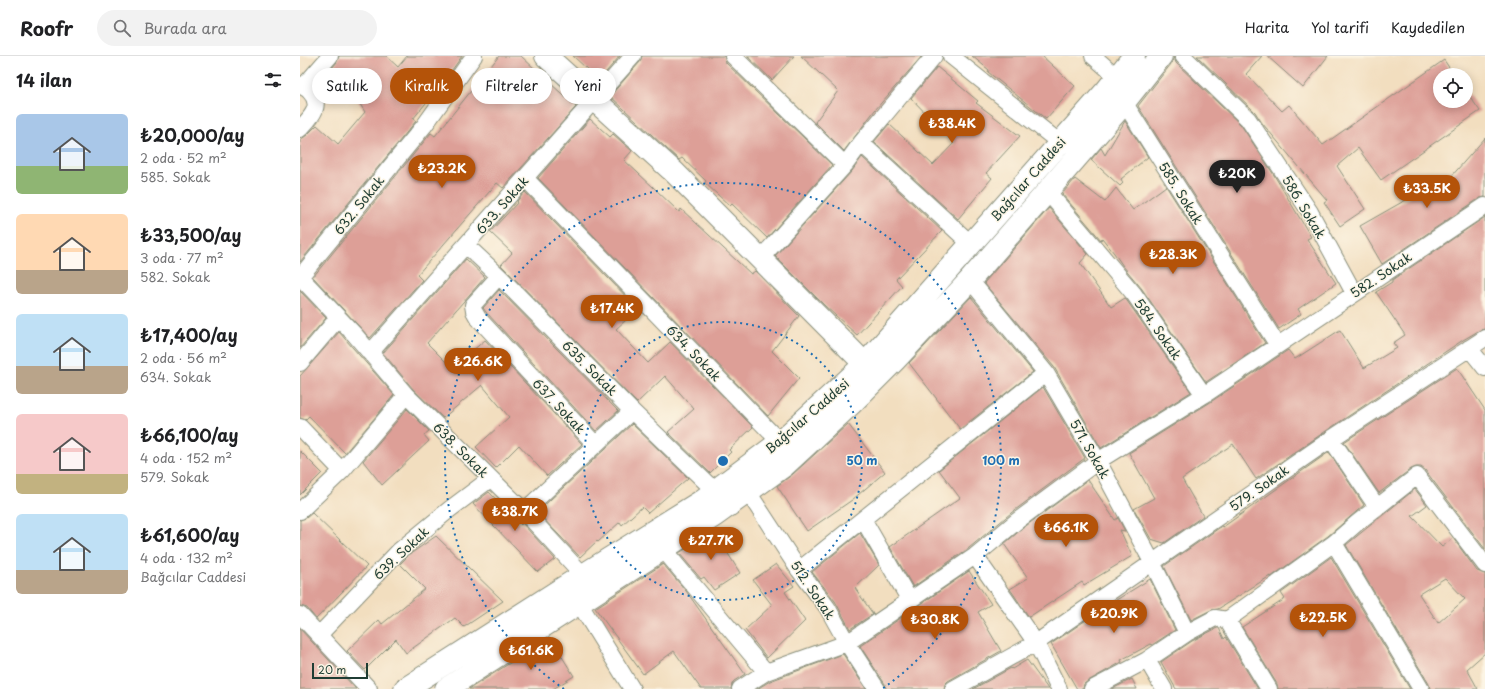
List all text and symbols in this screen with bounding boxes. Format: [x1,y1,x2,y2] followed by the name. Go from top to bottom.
[97,10,377,46] search box
[20,14,73,42] text: Roofr
[143,16,227,39] text: Burada ara
[111,17,133,39] icon: search
[1245,17,1289,38] text: Harita
[1311,17,1369,38] text: Yol tarifi
[1391,17,1465,38] text: Kaydedilen
[16,67,72,93] text: 14 ilan
[312,68,382,104] chip: Satılık
[390,68,463,104] chip: Kiralık
[471,68,552,104] chip: Filtreler
[560,68,616,104] chip: Yeni
[1433,68,1473,108] map controls
[1433,68,1473,108] button: locate
[262,69,284,91] icon: filters
[919,110,985,144] pin: ₺38.4K
[928,113,976,132] text: ₺38.4K
[140,122,245,148] text: ₺20,000/ay
[48,130,96,178] icon: home
[986,132,1070,225] street label: Bağcılar Caddesi
[140,148,227,167] text: 2 oda · 52 m²
[409,155,475,189] pin: ₺23.2K
[417,158,467,177] text: ₺23.2K
[1155,158,1208,228] street label: 585. Sokak
[1213,160,1261,194] pin: ₺20K
[1218,163,1256,182] text: ₺20K
[140,167,211,186] text: 585. Sokak
[329,171,389,238] street label: 632. Sokak
[471,171,532,238] street label: 633. Sokak
[1278,171,1331,242] street label: 586. Sokak
[1394,175,1460,209] pin: ₺33.5K
[1403,178,1451,197] text: ₺33.5K
[140,222,242,248] text: ₺33,500/ay
[48,230,96,278] icon: home
[1140,241,1206,275] pin: ₺28.3K
[1149,244,1197,263] text: ₺28.3K
[1346,247,1416,302] street label: 582. Sokak
[140,248,224,267] text: 3 oda · 77 m²
[140,267,210,286] text: 582. Sokak
[1130,294,1187,364] street label: 584. Sokak
[579,295,645,329] pin: ₺17.4K
[590,298,634,317] text: ₺17.4K
[663,320,726,385] street label: 634. Sokak
[140,322,238,348] text: ₺17,400/ay
[48,330,96,378] icon: home
[558,336,623,400] street label: 635. Sokak
[140,348,227,367] text: 2 oda · 56 m²
[445,348,511,382] pin: ₺26.6K
[453,351,503,370] text: ₺26.6K
[140,367,211,386] text: 634. Sokak
[529,374,590,438] street label: 637. Sokak
[760,374,853,458] street label: Bağcılar Caddesi
[1066,416,1115,482] street label: 571. Sokak
[429,418,494,482] street label: 638. Sokak
[140,422,239,448] text: ₺66,100/ay
[48,430,96,478] icon: home
[140,448,232,467] text: 4 oda · 152 m²
[846,451,878,469] text: 50 m
[982,451,1020,469] text: 100 m
[716,454,730,468] centre of rings
[1225,460,1293,515] street label: 579. Sokak
[140,467,209,486] text: 579. Sokak
[482,498,548,532] pin: ₺38.7K
[492,501,538,520] text: ₺38.7K
[1033,514,1099,548] pin: ₺66.1K
[1043,517,1089,536] text: ₺66.1K
[369,521,433,583] street label: 639. Sokak
[140,522,239,548] text: ₺61,600/ay
[678,527,744,561] pin: ₺27.7K
[48,530,96,578] icon: home
[688,530,734,549] text: ₺27.7K
[140,548,233,567] text: 4 oda · 132 m²
[787,556,840,624] street label: 512. Sokak
[140,567,246,586] text: Bağcılar Caddesi
[1081,600,1147,634] pin: ₺20.9K
[1090,603,1138,622] text: ₺20.9K
[1290,604,1356,638] pin: ₺22.5K
[902,606,968,640] pin: ₺30.8K
[1299,607,1347,626] text: ₺22.5K
[910,609,960,628] text: ₺30.8K
[498,637,564,671] pin: ₺61.6K
[508,640,554,659] text: ₺61.6K
[312,661,368,680] scale bar
[318,661,346,678] text: 20 m

